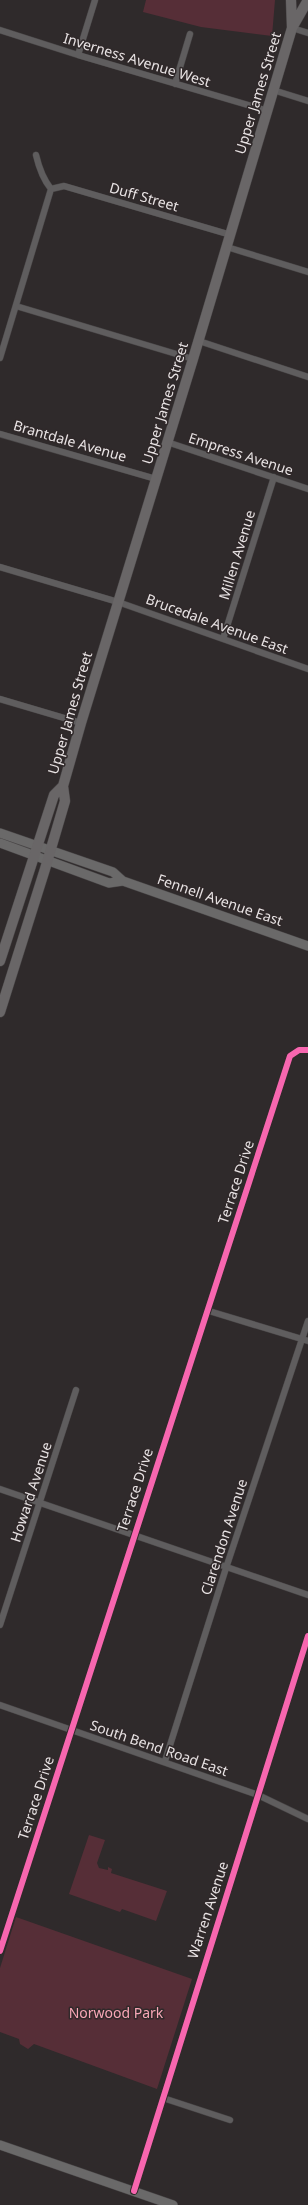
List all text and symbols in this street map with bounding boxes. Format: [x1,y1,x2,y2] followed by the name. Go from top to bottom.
[61,28,213,91] street label: Inverness Avenue West
[230,29,285,156] street label: Upper James Street
[107,178,181,215] street label: Duff Street
[137,339,192,466] street label: Upper James Street
[11,415,129,466] street label: Brantdale Avenue
[186,428,296,479] street label: Empress Avenue
[214,508,259,602] street label: Millen Avenue
[143,589,291,658] street label: Brucedale Avenue East
[43,649,96,776] street label: Upper James Street
[155,869,285,930] street label: Fennell Avenue East
[213,1138,258,1226] street label: Terrace Drive
[5,1439,56,1544] street label: Howard Avenue
[112,1446,157,1534] street label: Terrace Drive
[196,1476,251,1597] street label: Clarendon Avenue
[88,1715,231,1780] street label: South Bend Road East
[13,1754,58,1842] street label: Terrace Drive
[183,1859,232,1961] street label: Warren Avenue
[69,2003,164,2022] park label: Norwood Park

